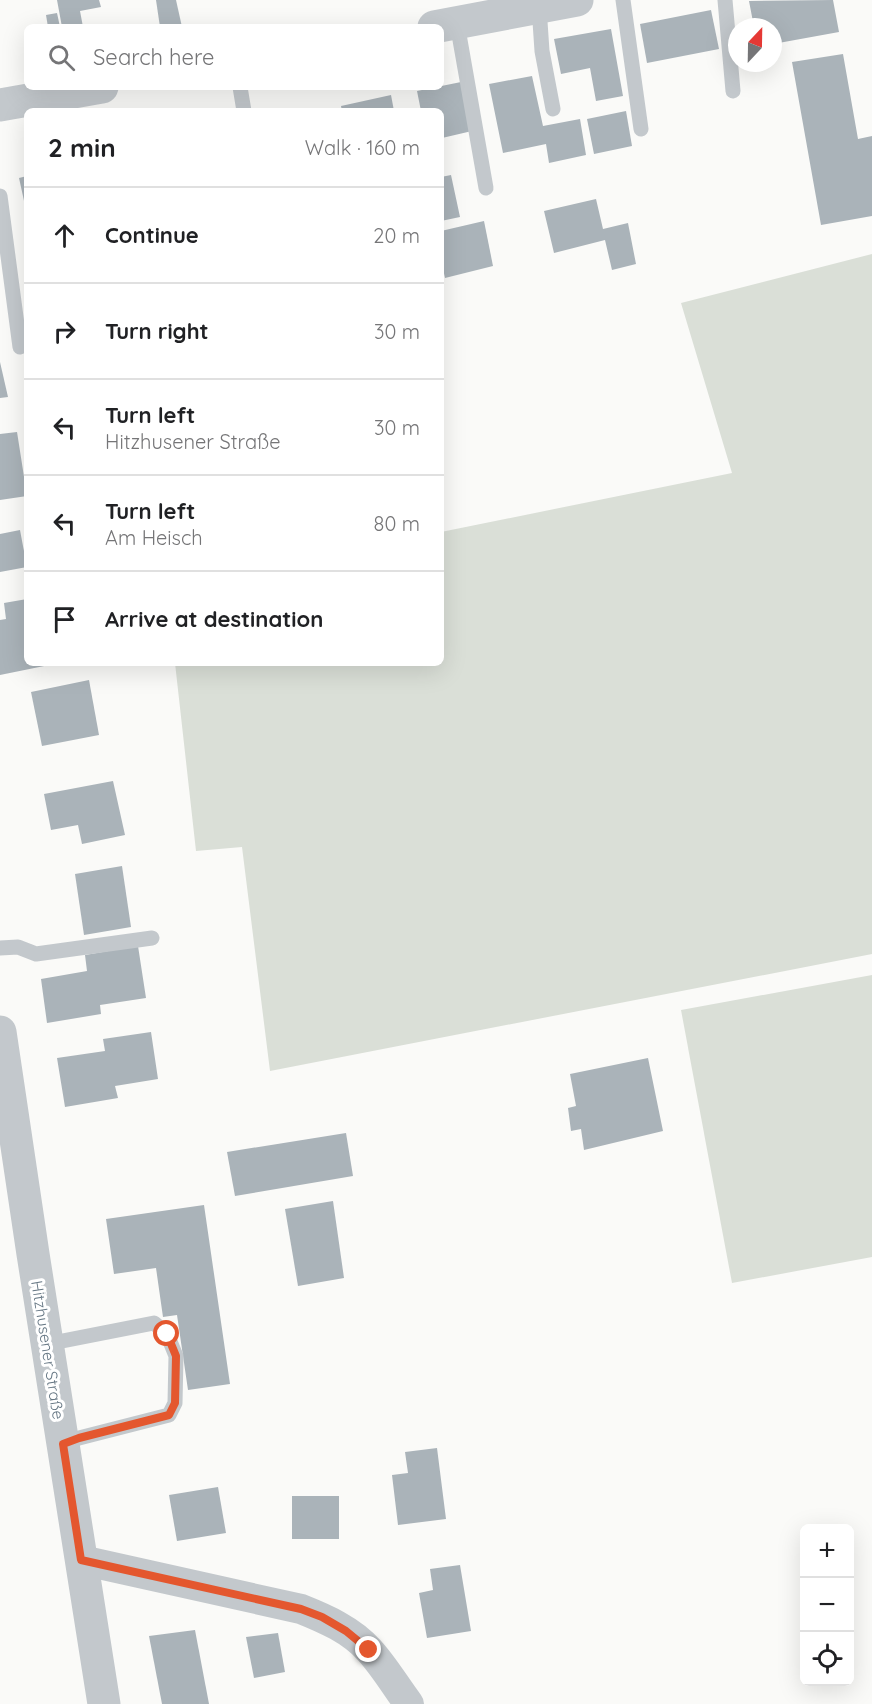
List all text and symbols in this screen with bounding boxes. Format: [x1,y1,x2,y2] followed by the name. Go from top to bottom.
[728,18,782,72] north arrow
[24,24,444,90] search box
[45,41,78,74] icon: search
[93,43,214,71] text: Search here
[48,131,116,164] text: 2 min
[305,135,420,160] text: Walk · 160 m
[48,219,81,252] icon: ahead
[105,221,199,249] text: Continue
[373,223,420,248] text: 20 m
[48,315,81,348] icon: right
[105,317,209,345] text: Turn right
[374,319,420,344] text: 30 m
[105,401,195,429] text: Turn left
[48,411,81,444] icon: left
[374,415,420,440] text: 30 m
[105,429,281,454] text: Hitzhusener Straße
[105,497,195,525] text: Turn left
[48,507,81,540] icon: left
[374,511,420,536] text: 80 m
[105,525,203,550] text: Am Heisch
[48,603,81,636] icon: arrive
[105,605,323,633] text: Arrive at destination
[27,1279,69,1421] street label: Hitzhusener Straße
[153,1320,179,1346] route start
[800,1524,854,1686] map controls
[800,1524,854,1578] button: +
[800,1578,854,1632] button: −
[800,1632,854,1686] button: locate
[355,1636,381,1662] route end

